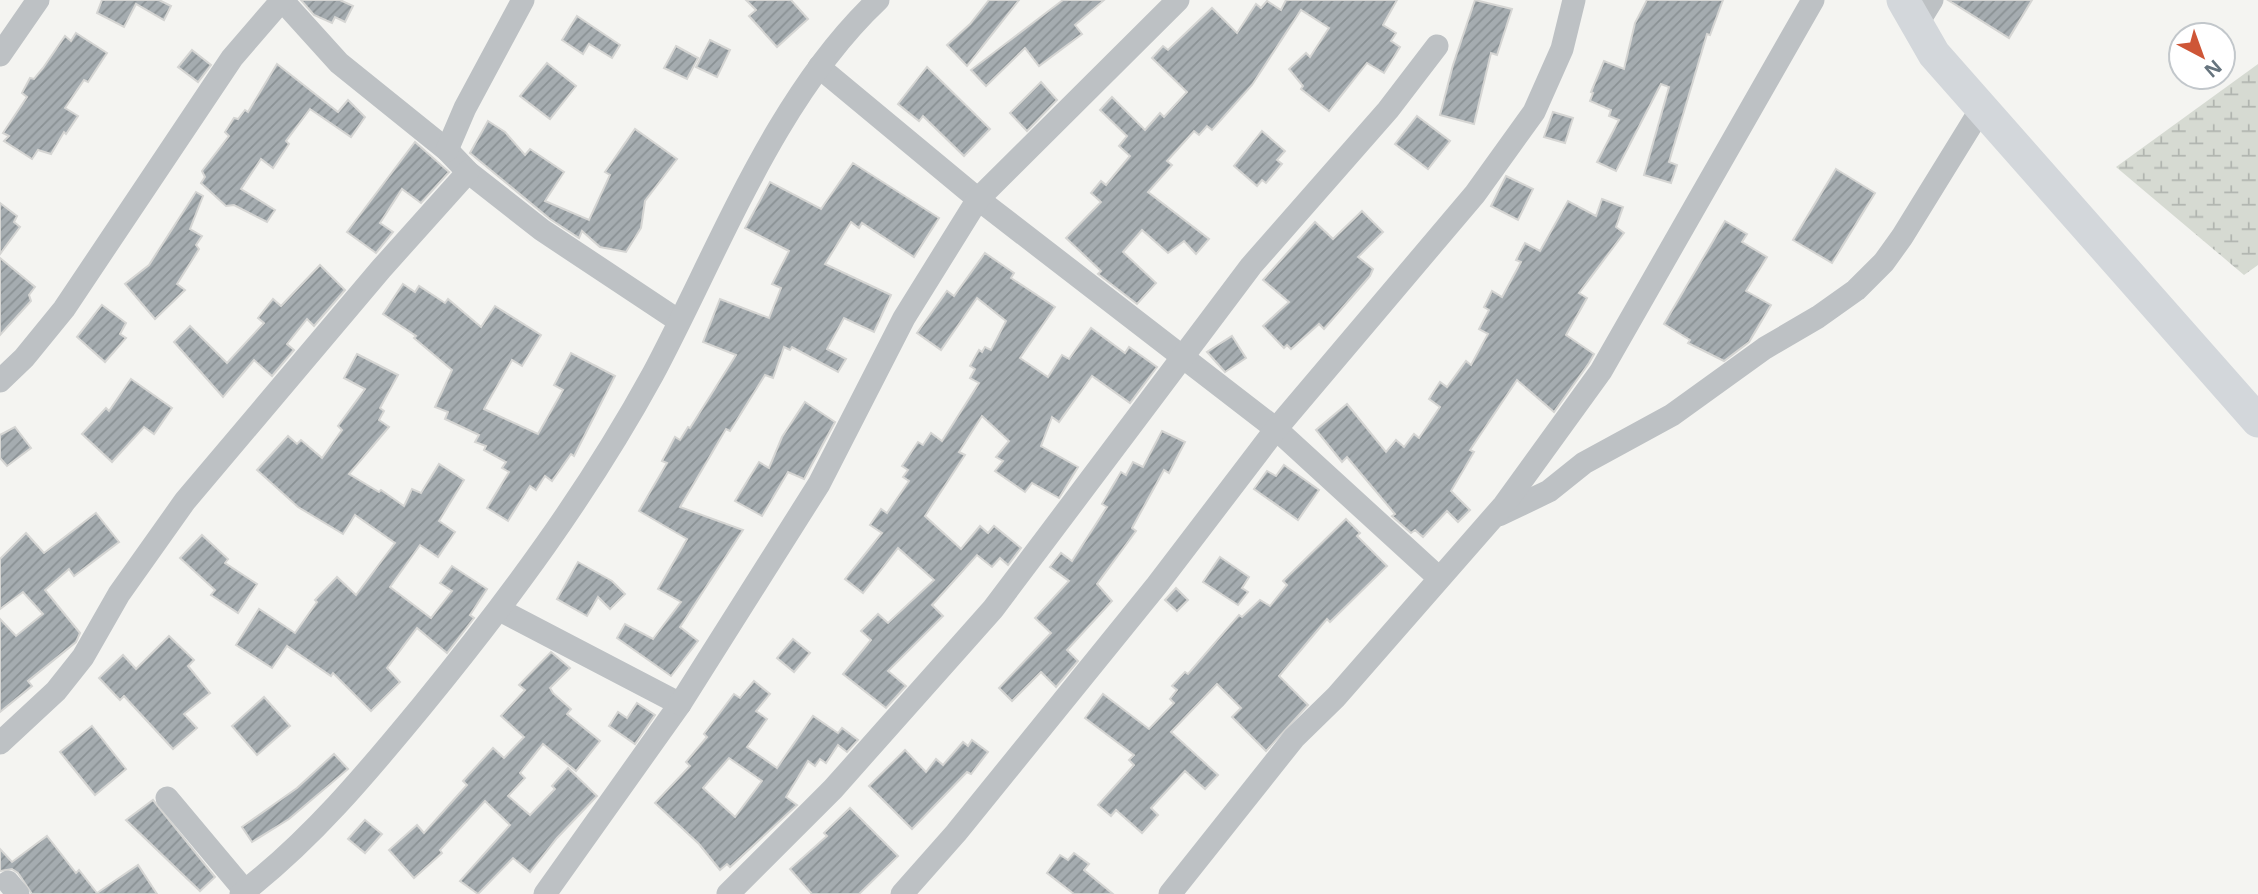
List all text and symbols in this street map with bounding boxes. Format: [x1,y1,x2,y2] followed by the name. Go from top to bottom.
[2167,21,2237,91] north arrow
[2199,54,2228,84] text: N

